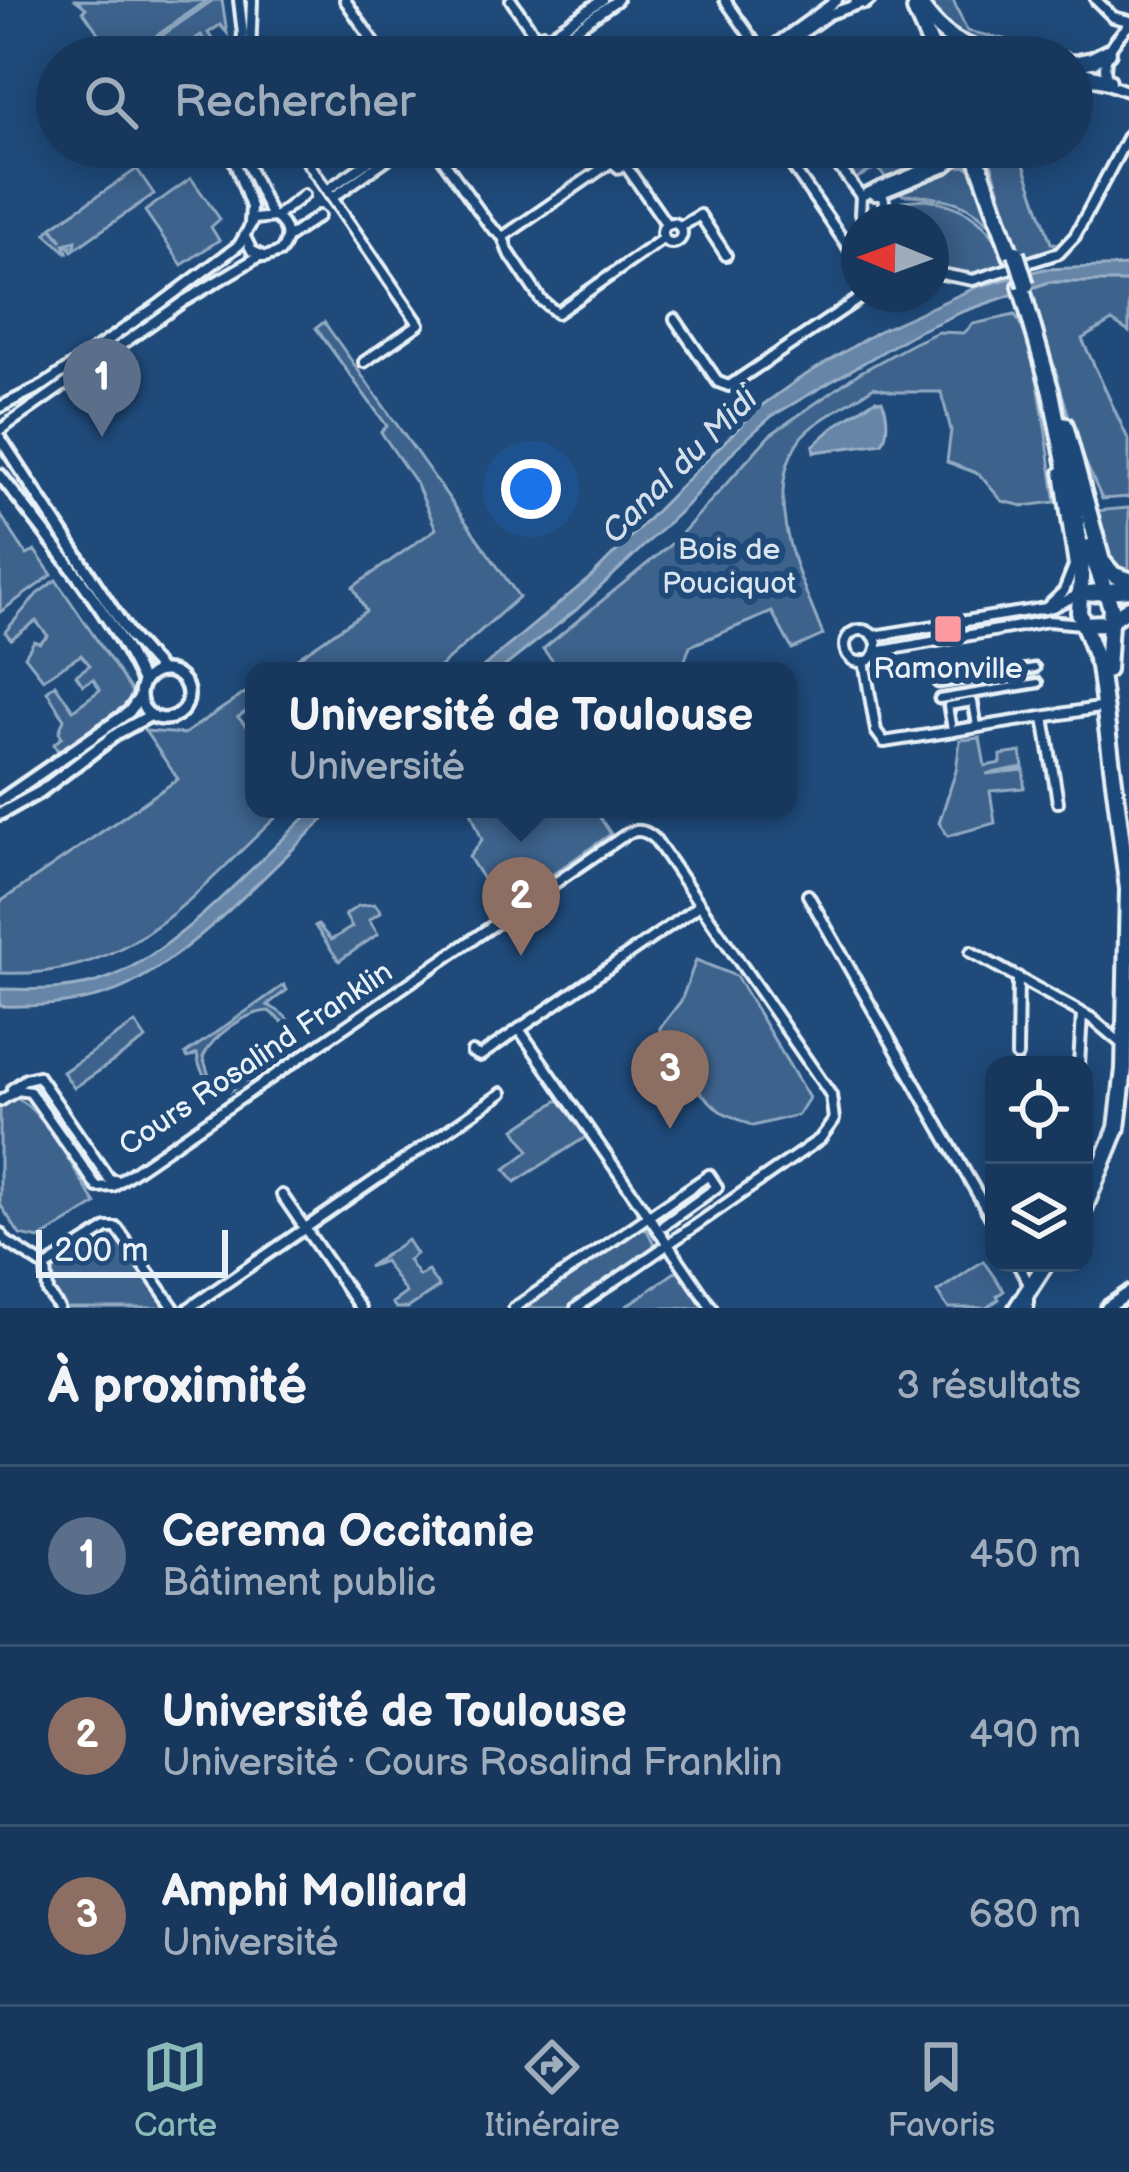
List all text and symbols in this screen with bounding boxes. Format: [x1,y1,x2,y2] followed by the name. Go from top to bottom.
[36,36,1093,168] search box
[78,69,144,135] icon: search
[174,75,415,130] text: Rechercher
[841,204,949,312] north arrow
[63,338,141,437] pin: 1
[594,379,767,552] water label: Canal du Midi
[501,459,561,519] your location
[662,532,796,602] park label: Bois de Pouciquot
[932,613,964,645] marker: Ramonville
[873,651,1023,687] place label: Ramonville
[245,662,797,818] popup
[289,689,753,744] text: Université de Toulouse
[289,744,465,791] text: Université
[482,857,560,956] pin: 2
[112,954,400,1164] street label: Cours Rosalind Franklin
[631,1030,709,1129] pin: 3
[985,1056,1093,1272] map controls
[985,1056,1093,1164] button: locate
[985,1164,1093,1272] button: layers
[36,1224,228,1277] scale bar
[54,1231,148,1271] text: 200 m
[48,1356,307,1417] text: À proximité
[896,1363,1081,1410] text: 3 résultats
[162,1505,534,1560] text: Cerema Occitanie
[79,1532,95,1579] text: 1
[969,1532,1081,1579] text: 450 m
[162,1560,436,1607] text: Bâtiment public
[162,1685,627,1740] text: Université de Toulouse
[75,1712,99,1759] text: 2
[969,1712,1081,1759] text: 490 m
[162,1740,783,1787] text: Université · Cours Rosalind Franklin
[162,1865,468,1920] text: Amphi Molliard
[76,1892,98,1939] text: 3
[969,1892,1081,1939] text: 680 m
[162,1920,339,1967] text: Université
[134,2034,217,2146] tab: Carte
[485,2034,620,2146] tab: Itinéraire
[888,2034,995,2146] tab: Favoris

